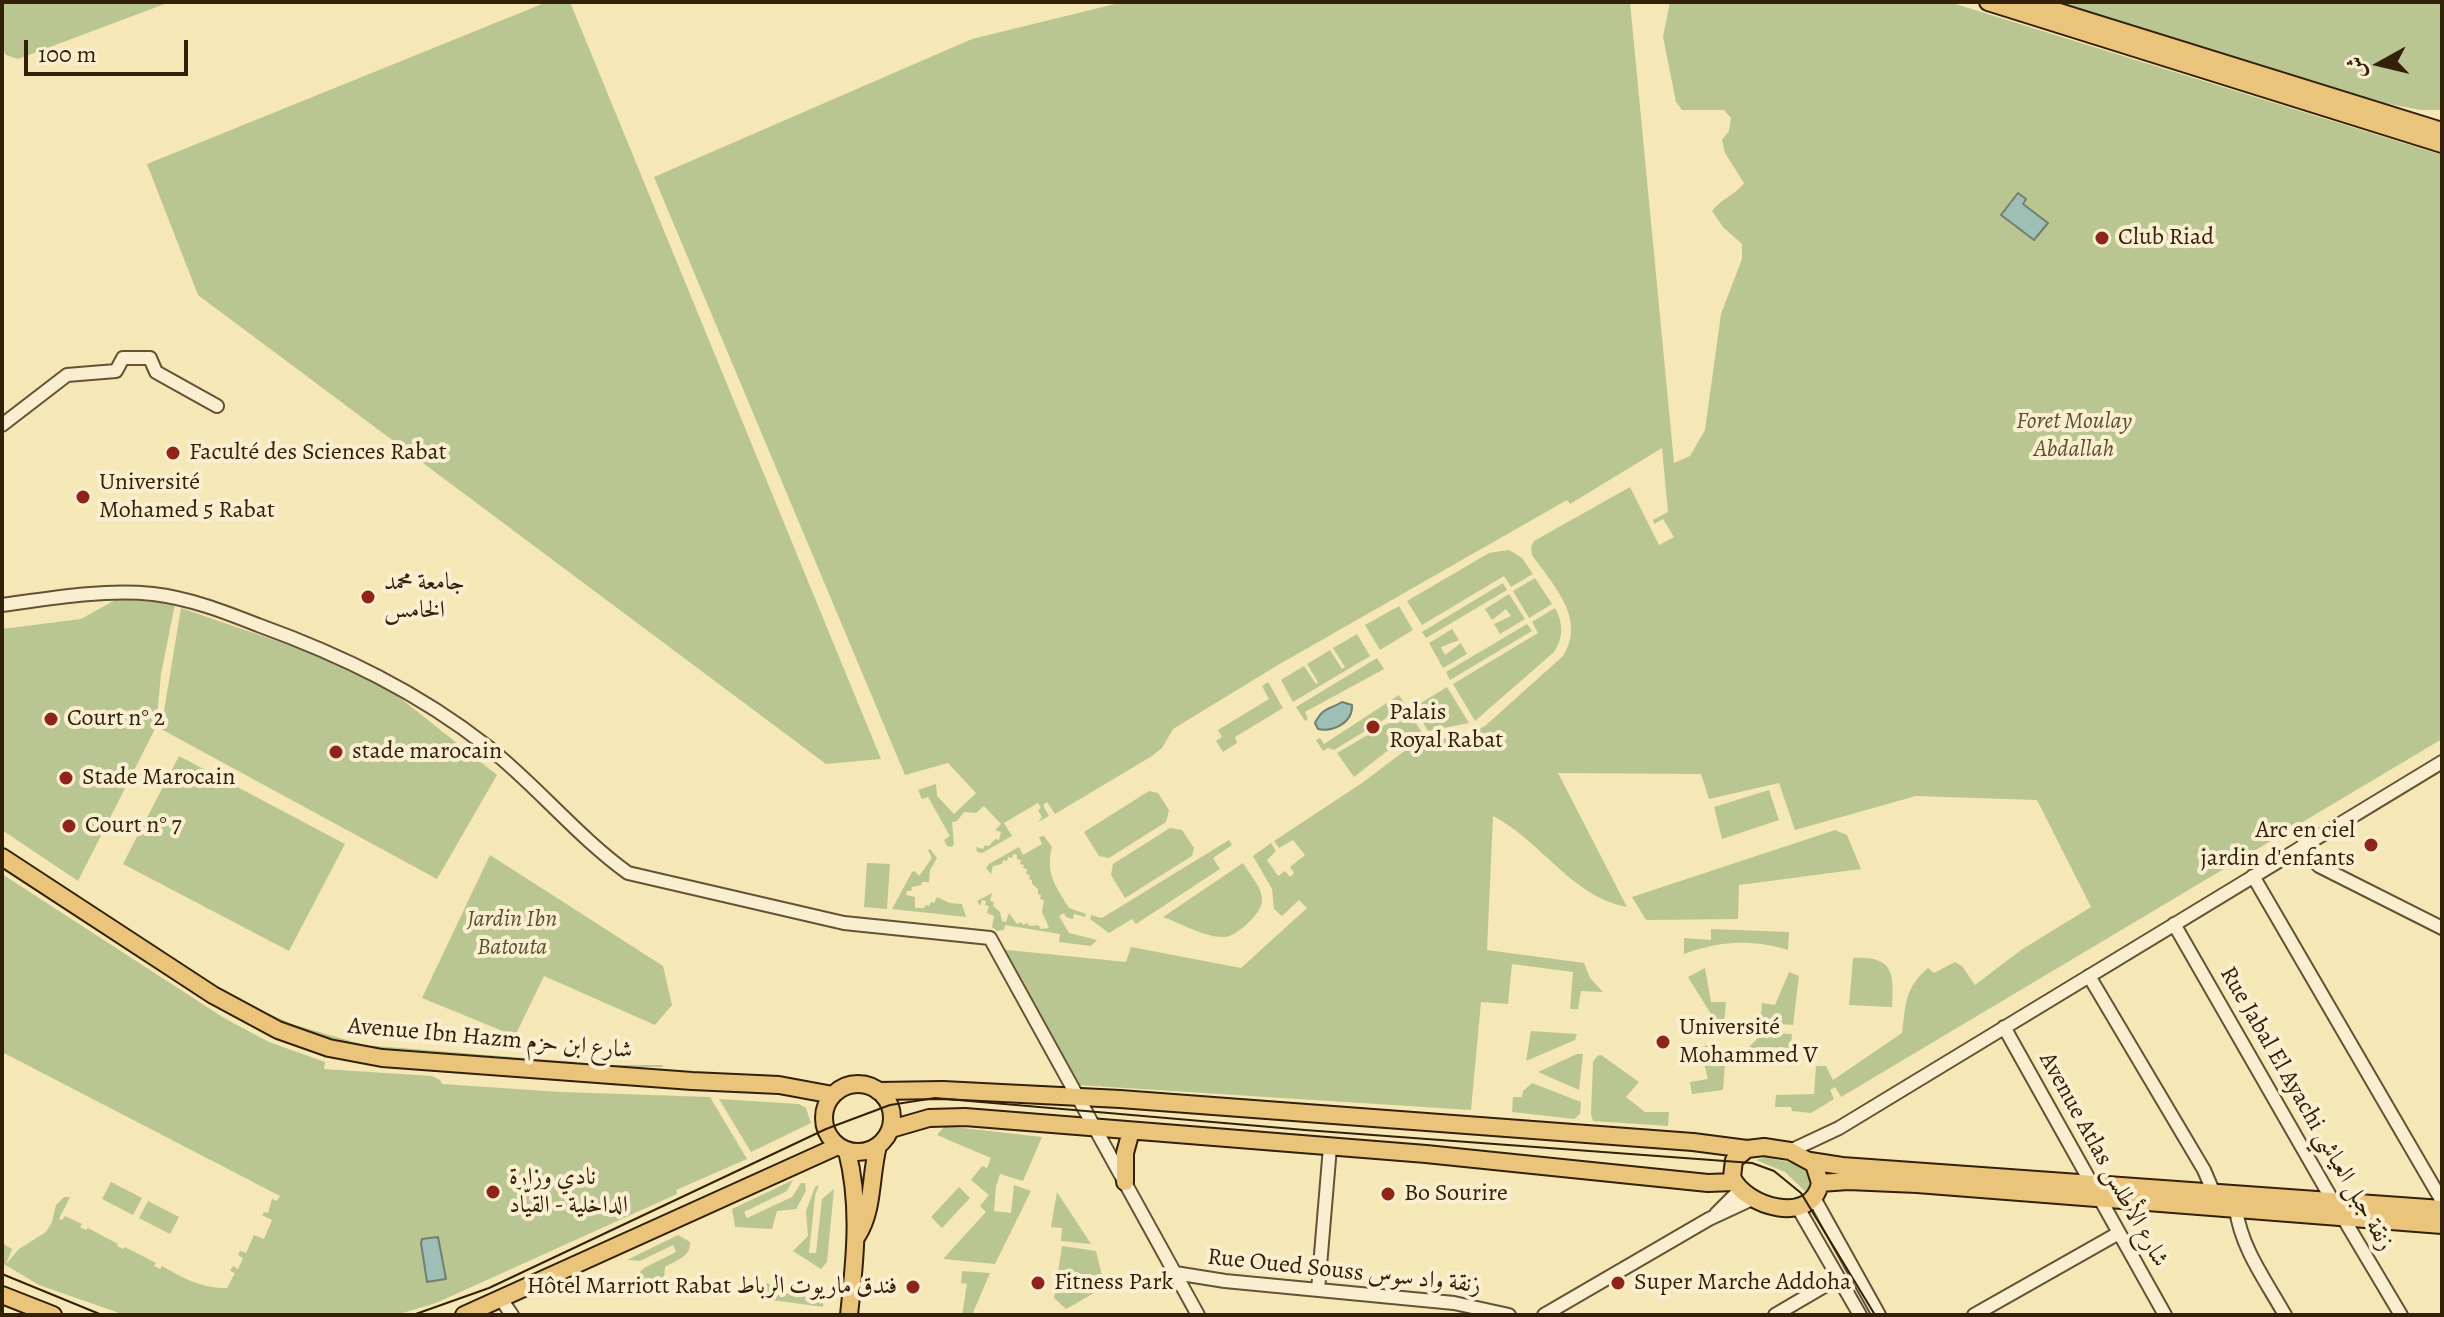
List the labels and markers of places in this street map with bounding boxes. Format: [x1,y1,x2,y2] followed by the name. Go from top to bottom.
[2118,224,2214,252] place label: Club Riad
[2093,229,2111,247] marker: Club Riad
[189,439,447,467] place label: Faculté des Sciences Rabat
[164,444,182,462] marker: Faculté des Sciences Rabat
[99,469,275,525] place label: Université Mohamed 5 Rabat
[74,488,92,506] marker: Université Mohamed 5 Rabat
[384,569,465,625] place label: جامعة محمد الخامس
[359,588,377,606] marker: جامعة محمد الخامس
[1389,699,1503,755] place label: Palais Royal Rabat
[67,705,165,733] place label: Court n° 2
[42,710,60,728] marker: Court n° 2
[1364,718,1382,736] marker: Palais Royal Rabat
[352,738,502,766] place label: stade marocain
[327,743,345,761] marker: stade marocain
[82,764,235,792] place label: Stade Marocain
[57,769,75,787] marker: Stade Marocain
[85,812,182,840] place label: Court n° 7
[60,817,78,835] marker: Court n° 7
[2201,817,2355,873] place label: Arc en ciel jardin d'enfants
[2362,836,2380,854] marker: Arc en ciel jardin d'enfants
[1679,1014,1818,1070] place label: Université Mohammed V
[1654,1033,1672,1051] marker: Université Mohammed V
[509,1164,628,1220] place label: نادي وزارة الداخلية - القيّاد
[1404,1180,1508,1208] place label: Bo Sourire
[484,1183,502,1201] marker: نادي وزارة الداخلية - القيّاد
[1379,1185,1397,1203] marker: Bo Sourire
[1054,1269,1173,1297] place label: Fitness Park
[1634,1269,1851,1297] place label: Super Marche Addoha
[527,1273,897,1301] place label: Hôtel Marriott Rabat فندق ماريوت الرباط
[1029,1274,1047,1292] marker: Fitness Park
[1609,1274,1627,1292] marker: Super Marche Addoha
[904,1278,922,1296] marker: Hôtel Marriott Rabat فندق ماريوت الرباط

